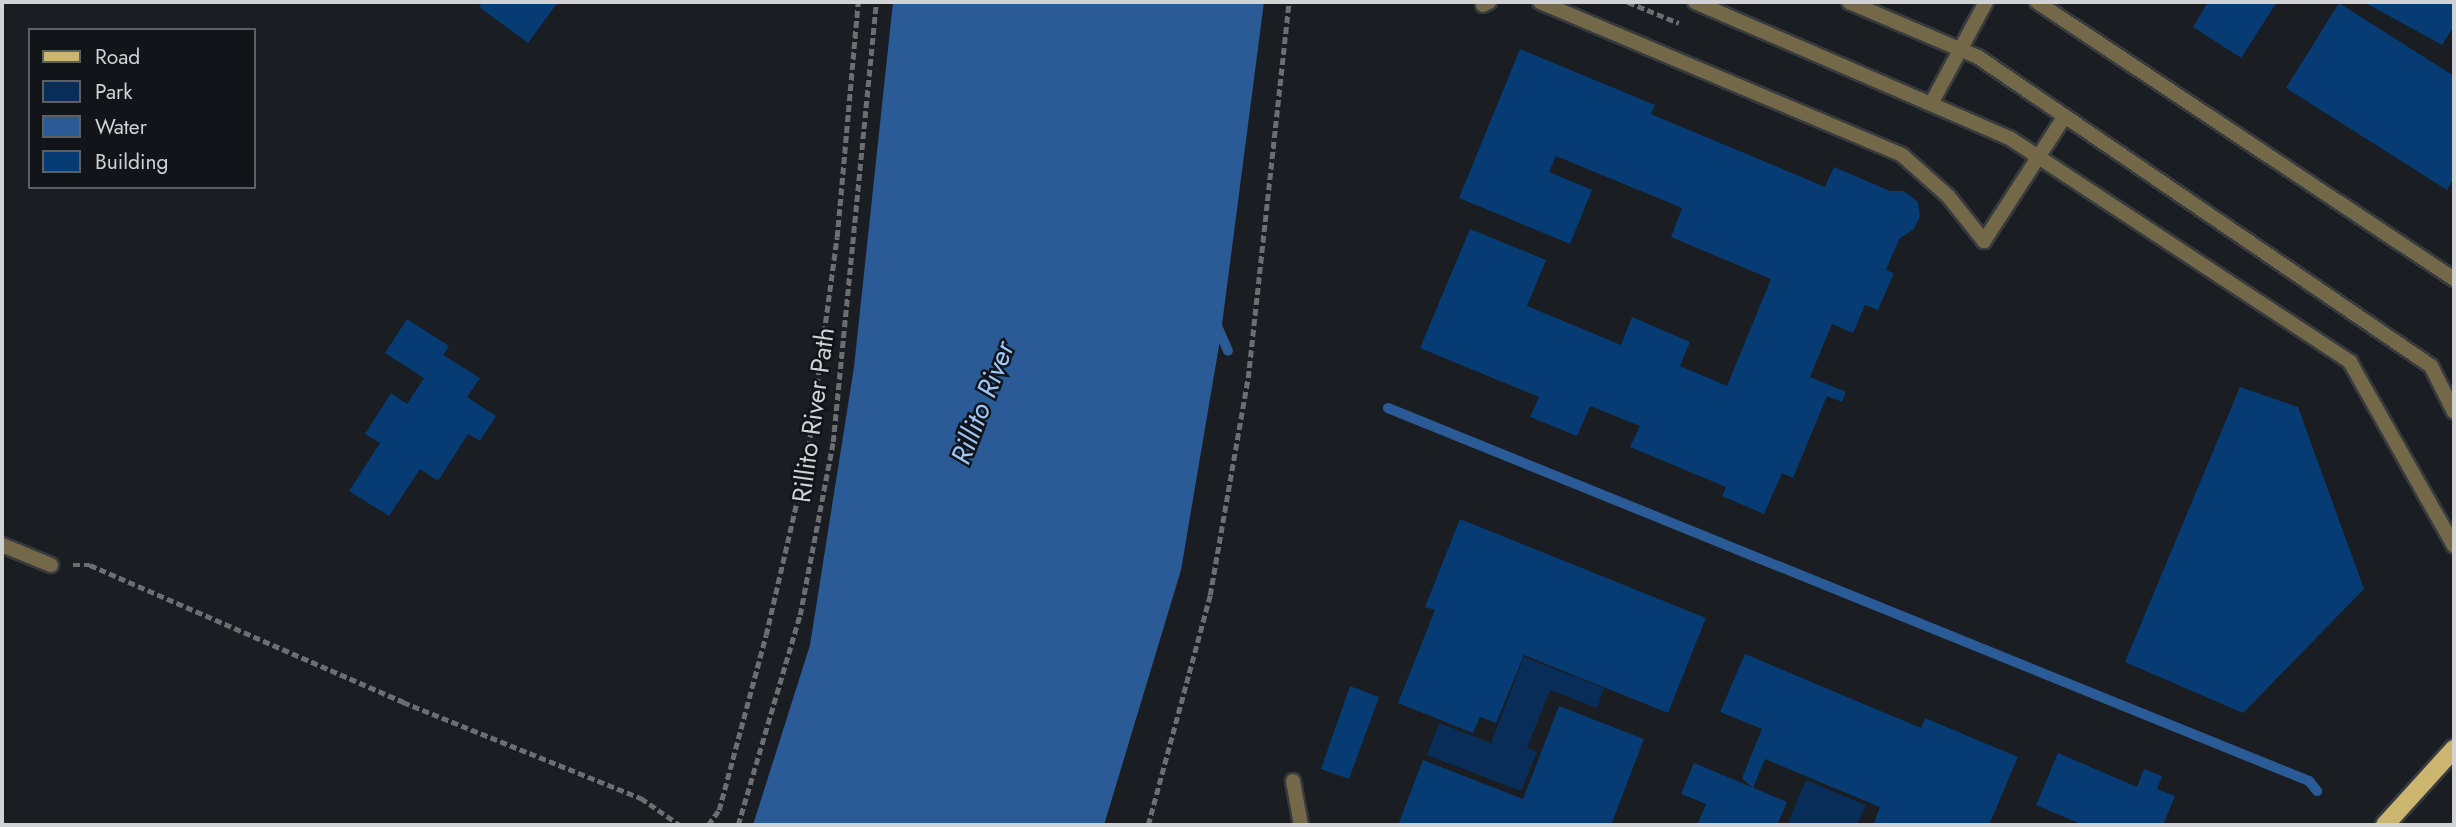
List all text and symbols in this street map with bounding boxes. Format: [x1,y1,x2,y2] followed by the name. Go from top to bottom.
[28,28,256,189] legend
[95,42,140,72] text: Road
[95,77,132,107] text: Park
[95,112,147,142] text: Water
[95,147,168,177] text: Building
[786,325,842,505] street label: Rillito River Path
[944,337,1022,469] water label: Rillito River

